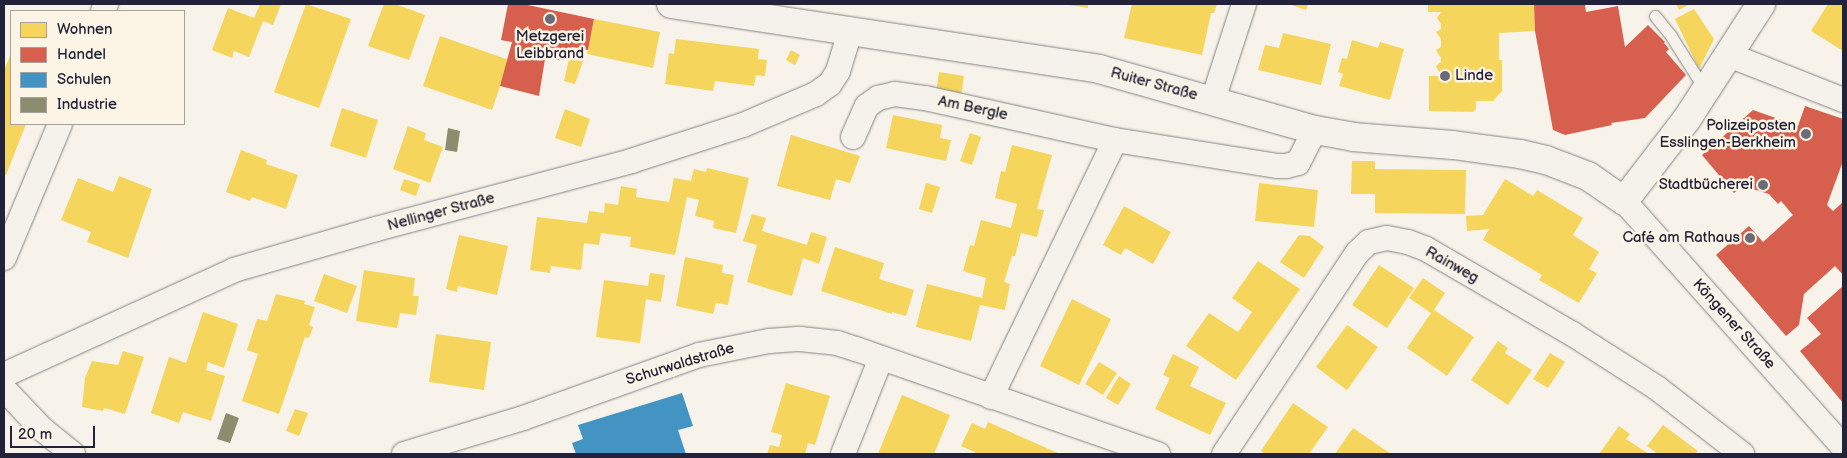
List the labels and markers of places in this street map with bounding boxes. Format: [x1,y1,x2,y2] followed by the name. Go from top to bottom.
[544,13,556,25] marker: Metzgerei Leibbrand
[516,27,584,62] place label: Metzgerei Leibbrand
[1455,67,1493,85] place label: Linde
[1439,70,1451,82] marker: Linde
[1659,116,1796,151] place label: Polizeiposten Esslingen-Berkheim
[1800,128,1812,140] marker: Polizeiposten Esslingen-Berkheim
[1659,176,1753,194] place label: Stadtbücherei
[1757,179,1769,191] marker: Stadtbücherei
[1622,229,1740,247] place label: Café am Rathaus
[1744,232,1756,244] marker: Café am Rathaus

